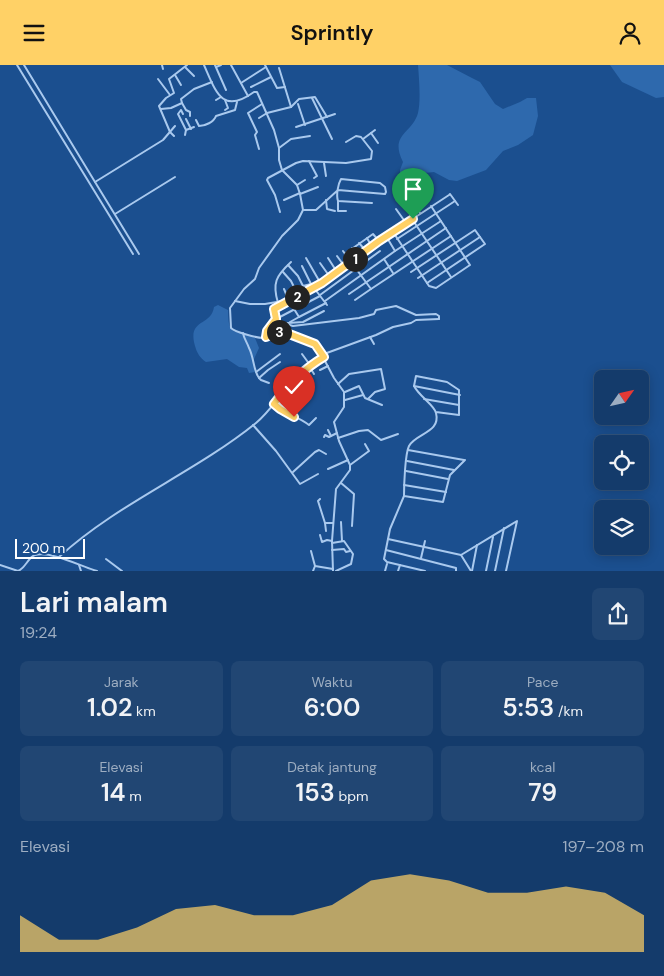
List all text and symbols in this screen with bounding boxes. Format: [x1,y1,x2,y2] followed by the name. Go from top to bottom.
[290,18,374,47] text: Sprintly
[20,19,48,47] icon: menu
[616,19,644,47] icon: person
[392,168,434,219] pin
[399,175,427,203] icon: arrive
[342,247,368,271] pin: 1
[353,250,358,268] text: 1
[284,285,310,309] pin: 2
[293,288,302,306] text: 2
[266,319,292,345] pin: 3
[275,323,284,341] text: 3
[273,366,315,417] pin
[594,370,649,425] north arrow
[594,370,649,555] map controls
[280,373,308,401] icon: check
[594,435,649,490] button: locate
[594,500,649,555] button: layers
[15,536,85,559] scale bar
[22,539,65,557] text: 200 m
[20,584,168,621] text: Lari malam
[592,588,644,640] button: share
[20,622,57,643] text: 19:24
[104,673,139,691] text: Jarak
[311,673,353,691] text: Waktu
[527,673,558,691] text: Pace
[87,691,132,724] text: 1.02
[304,691,360,724] text: 6:00
[502,691,554,724] text: 5:53
[132,702,156,720] text: km
[554,702,583,720] text: /km
[99,758,143,776] text: Elevasi
[287,758,377,776] text: Detak jantung
[530,758,555,776] text: kcal
[101,776,126,809] text: 14
[296,776,335,809] text: 153
[528,776,557,809] text: 79
[126,787,142,805] text: m
[335,787,368,805] text: bpm
[20,836,70,857] text: Elevasi
[562,836,644,857] text: 197–208 m

